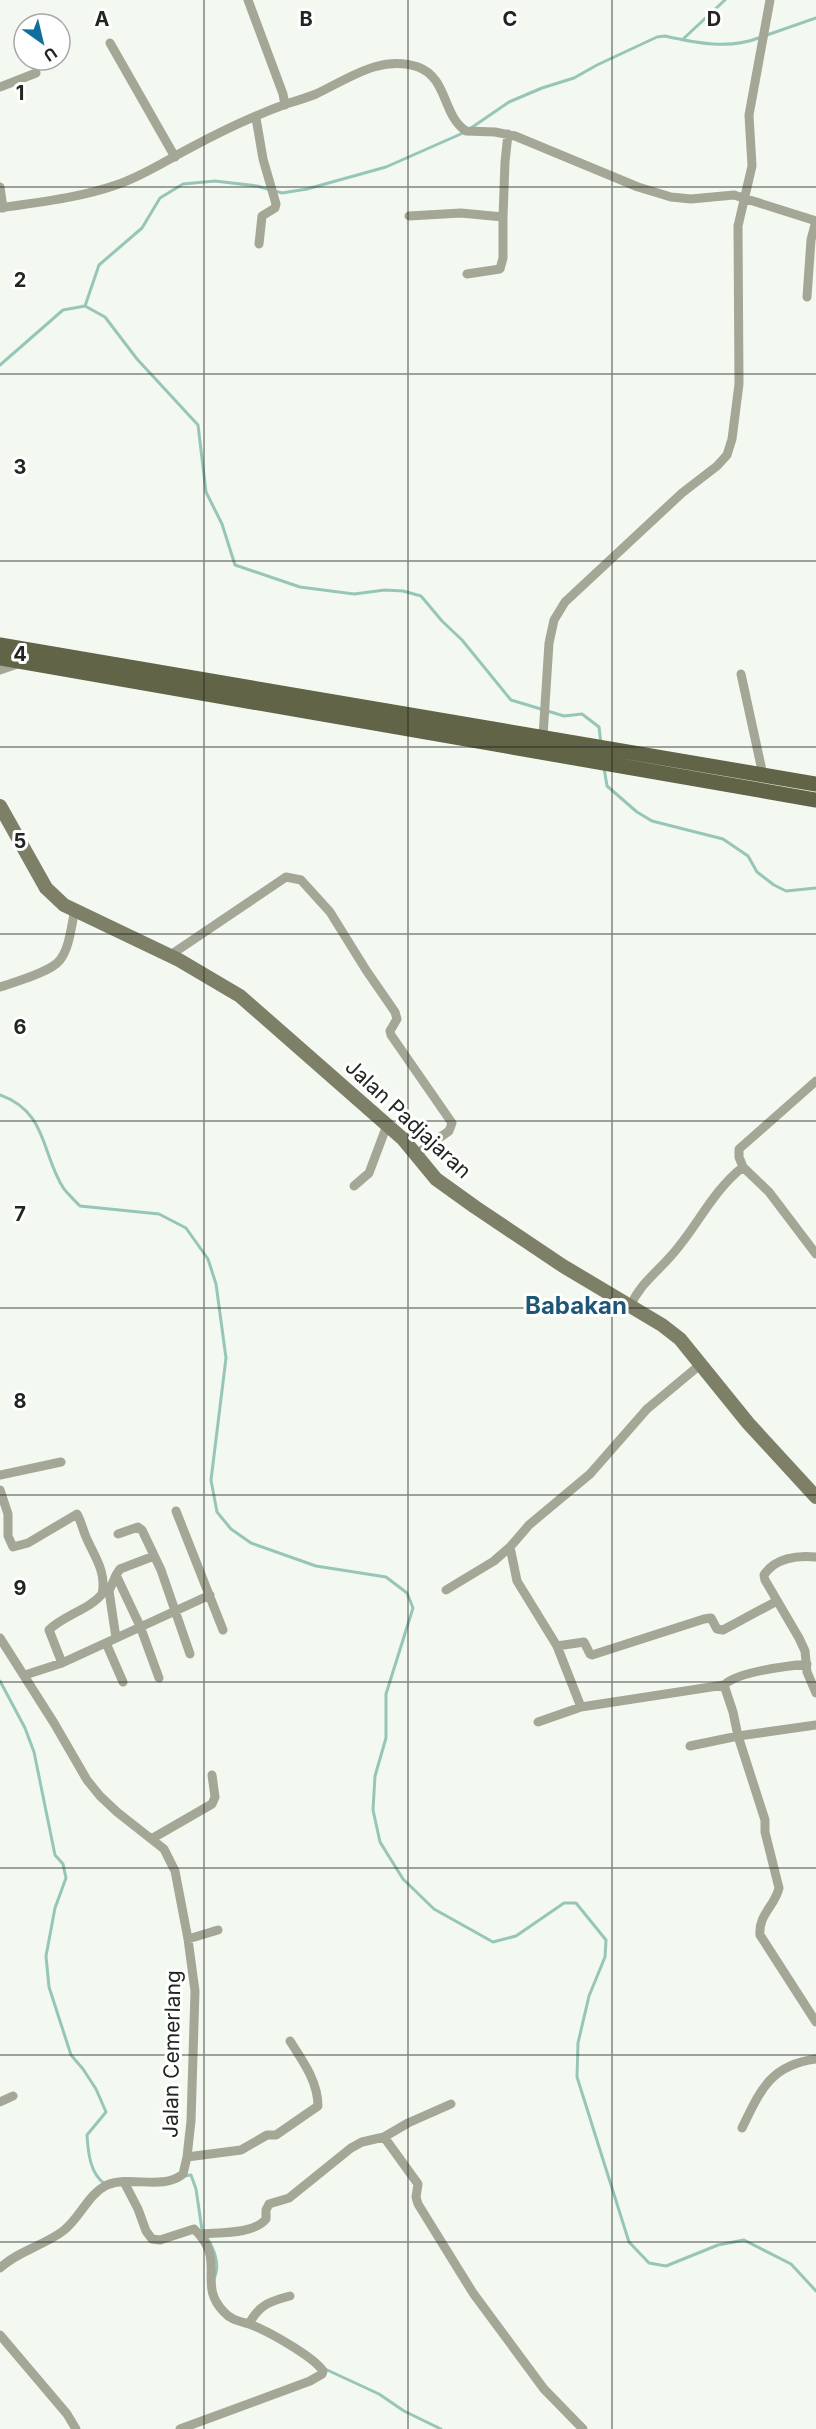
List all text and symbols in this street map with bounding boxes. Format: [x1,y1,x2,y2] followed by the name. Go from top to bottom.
[95,7,110,31] text: A
[299,7,313,31] text: B
[503,7,517,31] text: C
[707,7,721,31] text: D
[12,12,72,72] north arrow
[40,43,61,66] text: U
[16,81,24,105] text: 1
[14,268,26,292] text: 2
[14,455,26,479] text: 3
[13,642,27,666] text: 4
[14,829,26,853] text: 5
[14,1015,27,1039] text: 6
[340,1054,476,1183] street label: Jalan Padjajaran
[14,1202,26,1226] text: 7
[525,1291,627,1320] district label: Babakan
[13,1389,27,1413] text: 8
[14,1576,27,1600] text: 9
[158,1970,185,2138] street label: Jalan Cemerlang

